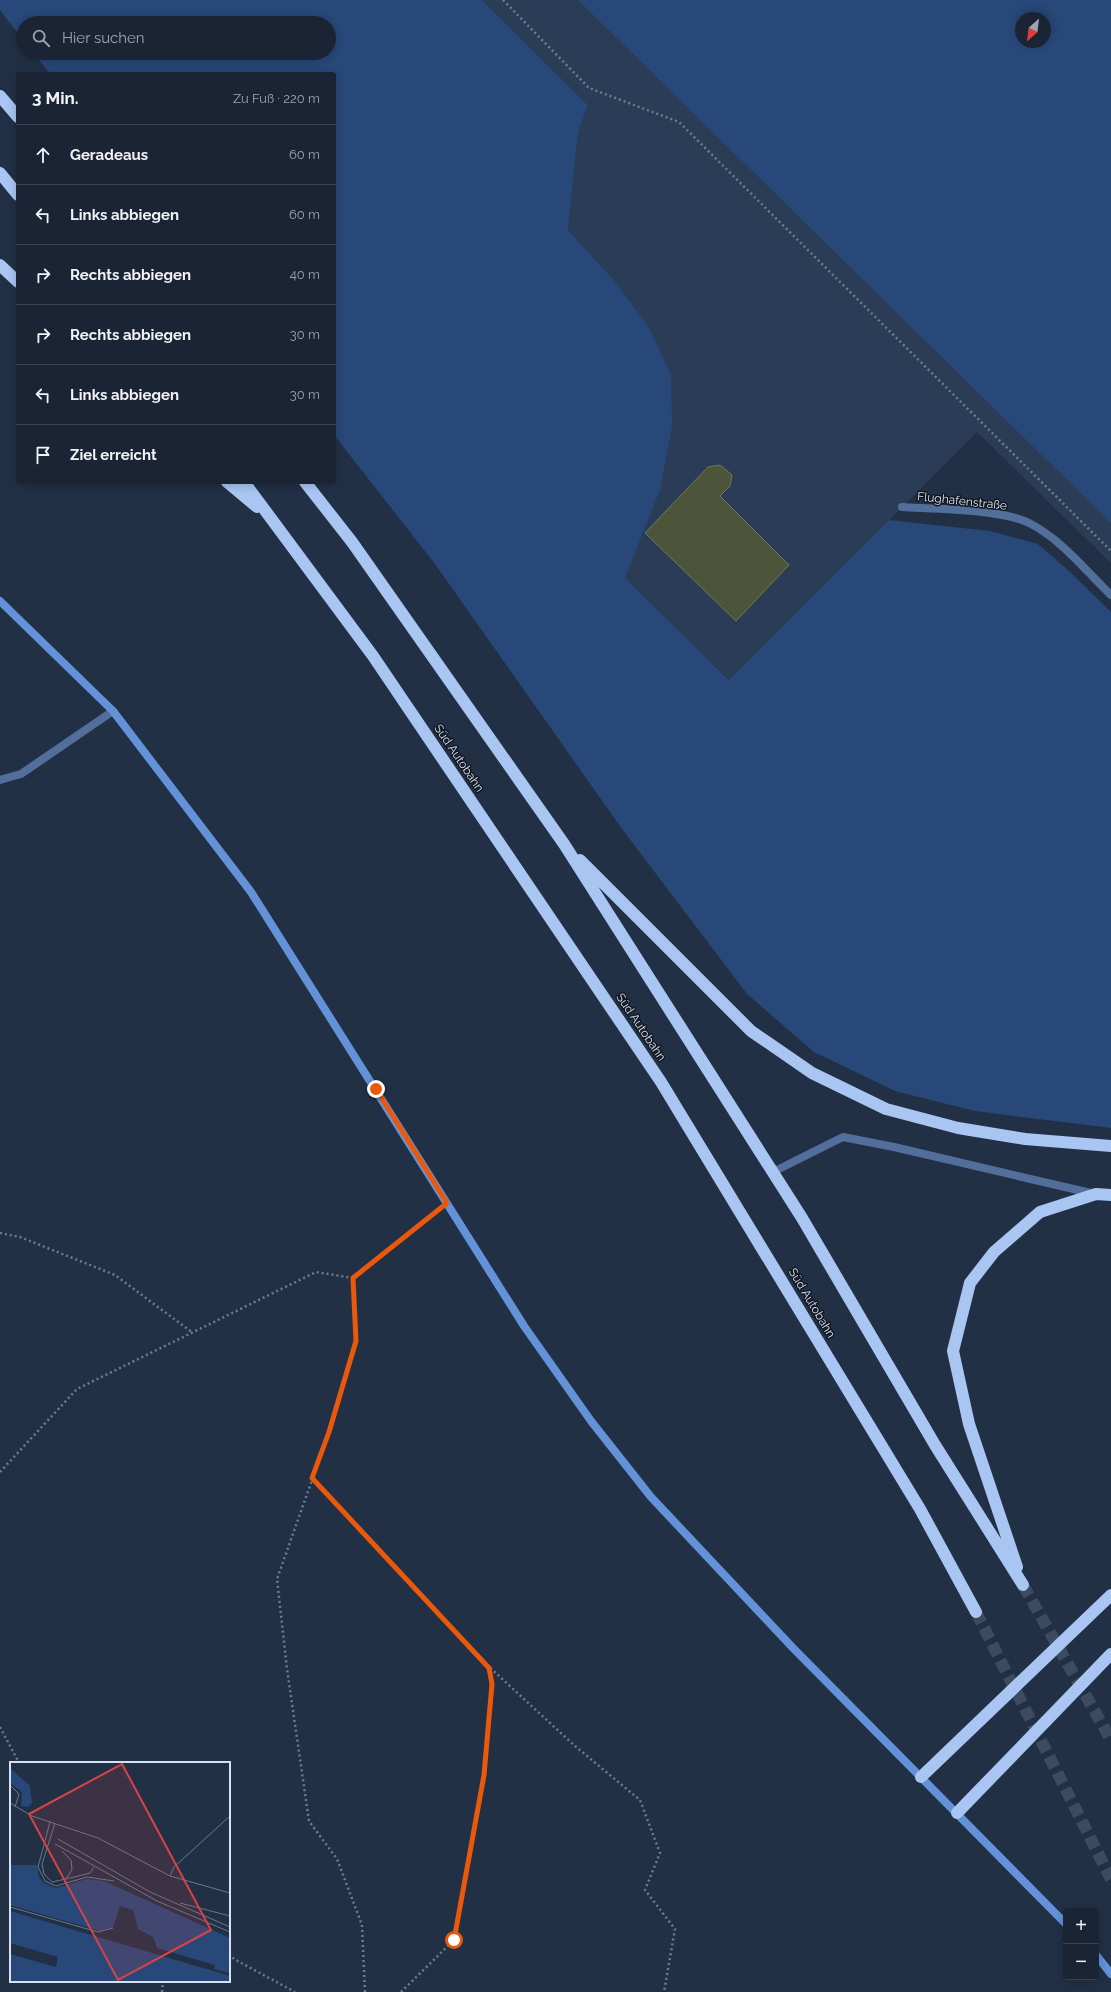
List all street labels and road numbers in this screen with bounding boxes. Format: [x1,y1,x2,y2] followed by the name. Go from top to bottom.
[916,489,1008,513] street label: Flughafenstraße
[431,721,487,795] street label: Süd Autobahn
[613,990,669,1064] street label: Süd Autobahn
[786,1266,838,1340] street label: Süd Autobahn

